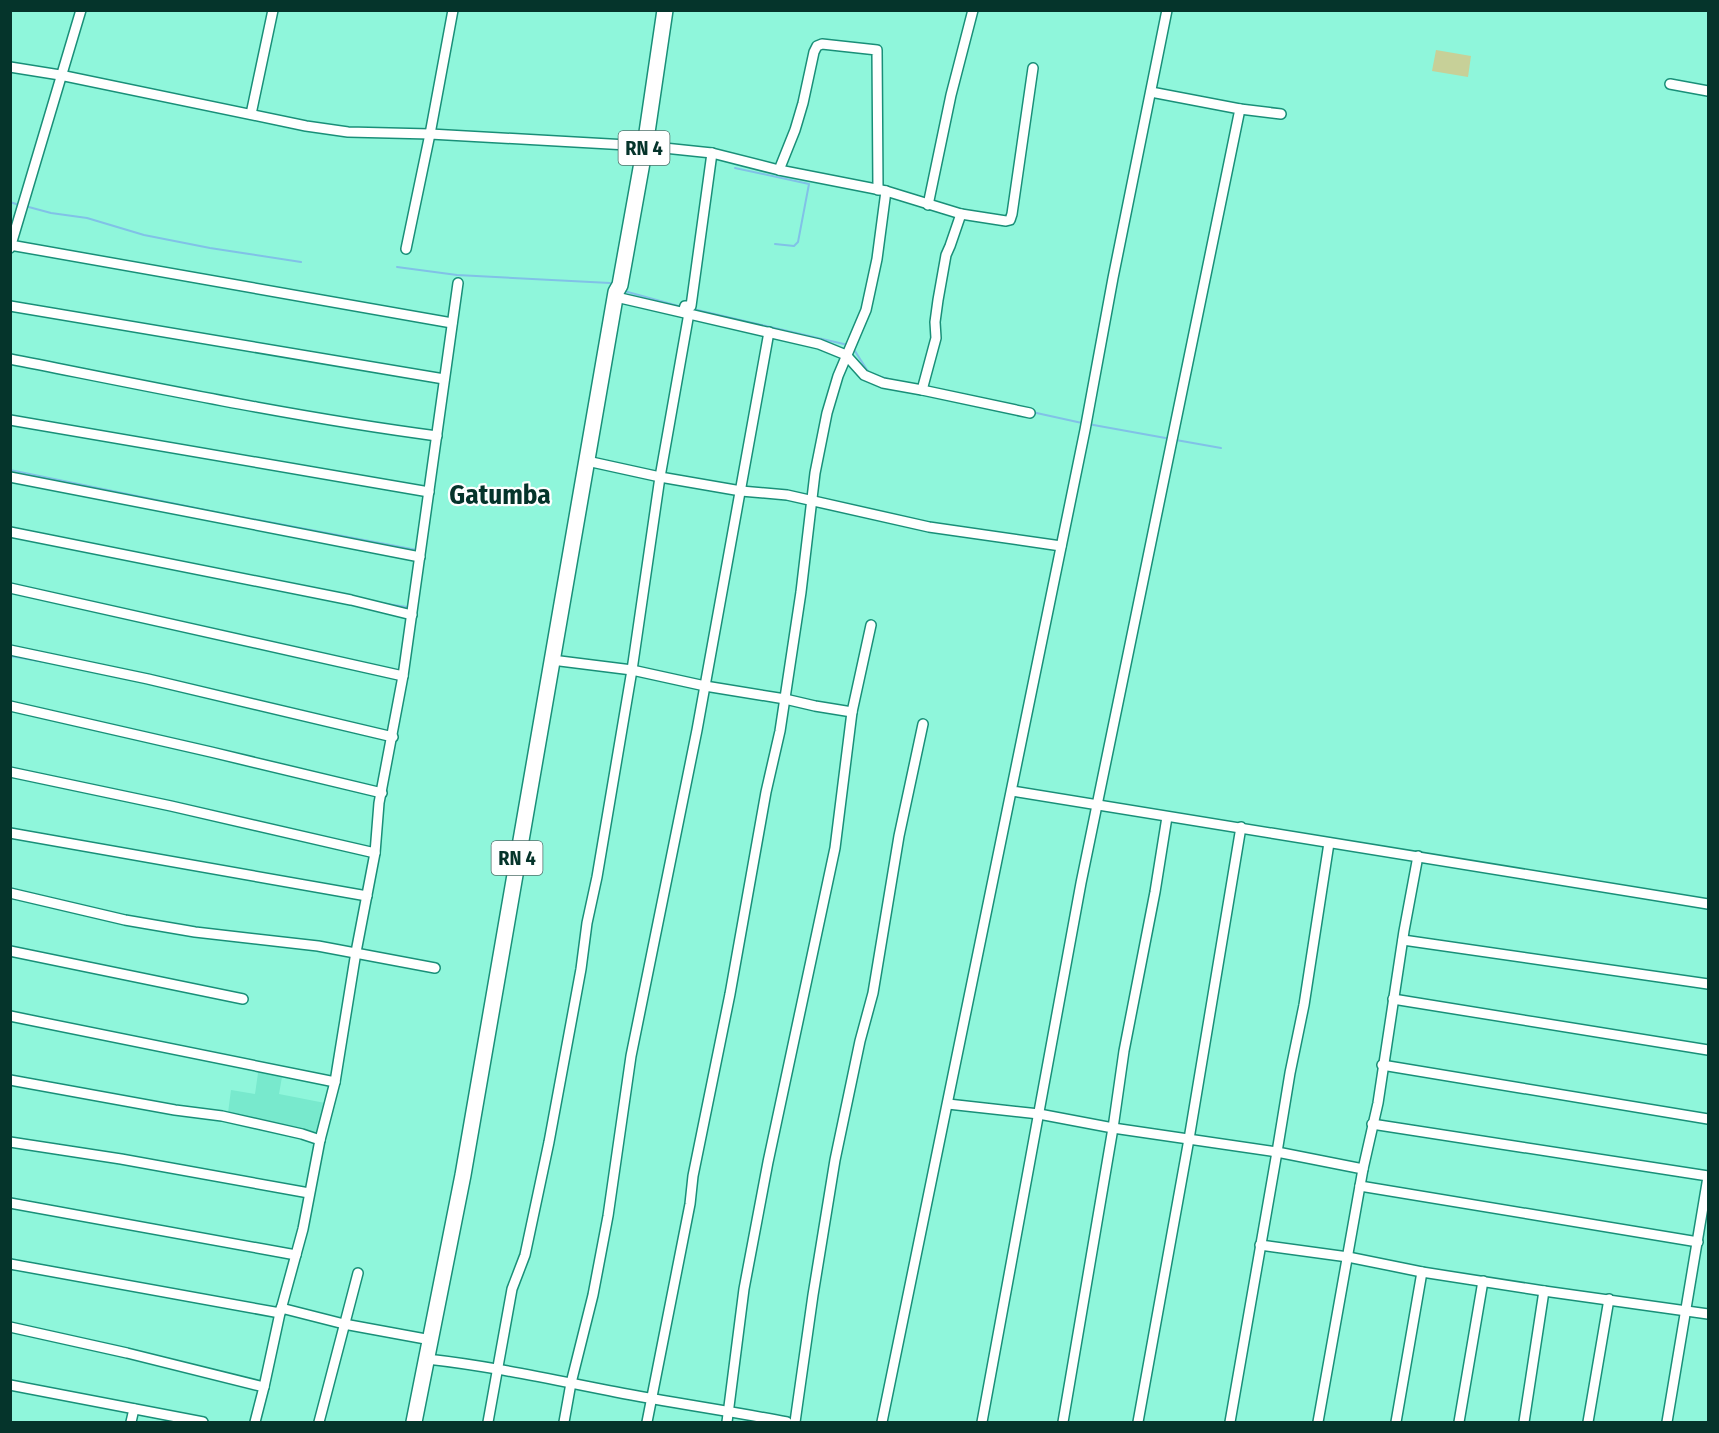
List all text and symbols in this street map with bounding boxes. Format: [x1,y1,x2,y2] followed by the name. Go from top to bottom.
[618,131,670,165] road number: RN 4
[449,479,551,511] district label: Gatumba
[492,841,542,875] road number: RN 4

